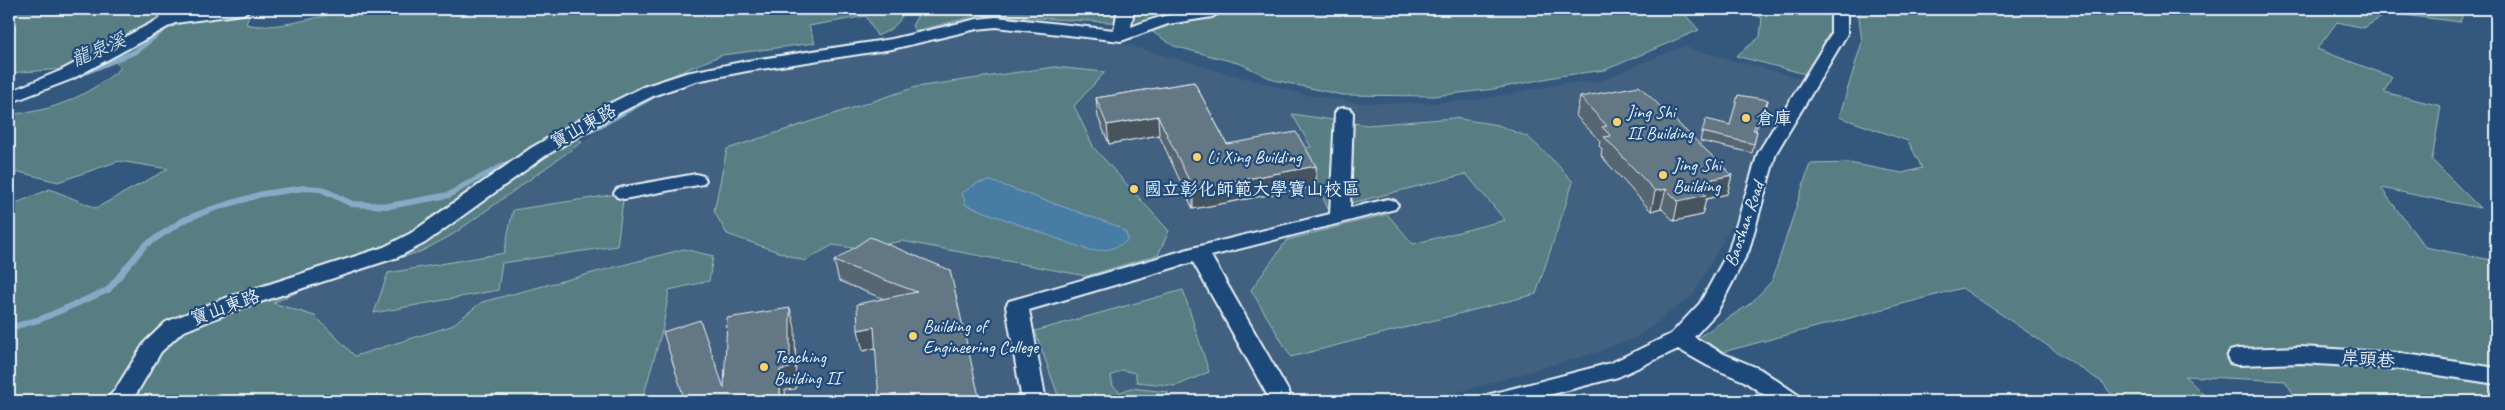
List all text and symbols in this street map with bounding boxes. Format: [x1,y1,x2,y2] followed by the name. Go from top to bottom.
[67,27,130,72] water label: 龍泉溪
[546,99,620,153] street label: 寶山東路
[1626,101,1695,144] place label: Jing Shi II Building
[1756,107,1792,129] place label: 倉庫
[1740,112,1752,124] marker: 倉庫
[1611,116,1623,128] marker: Jing Shi II Building
[1207,146,1303,168] place label: Li Xing Building
[1191,151,1203,163] marker: Li Xing Building
[1672,154,1724,197] place label: Jing Shi Building
[1657,169,1669,181] marker: Jing Shi Building
[1719,176,1770,269] street label: Baoshan Road
[1144,178,1360,200] place label: 國立彰化師範大學寶山校區
[1128,183,1140,195] marker: 國立彰化師範大學寶山校區
[187,284,263,330] street label: 寶山東路
[923,315,1039,358] place label: Building of Engineering College
[907,330,919,342] marker: Building of Engineering College
[774,346,844,389] place label: Teaching Building II
[2340,346,2396,372] street label: 岸頭巷
[758,361,770,373] marker: Teaching Building II

